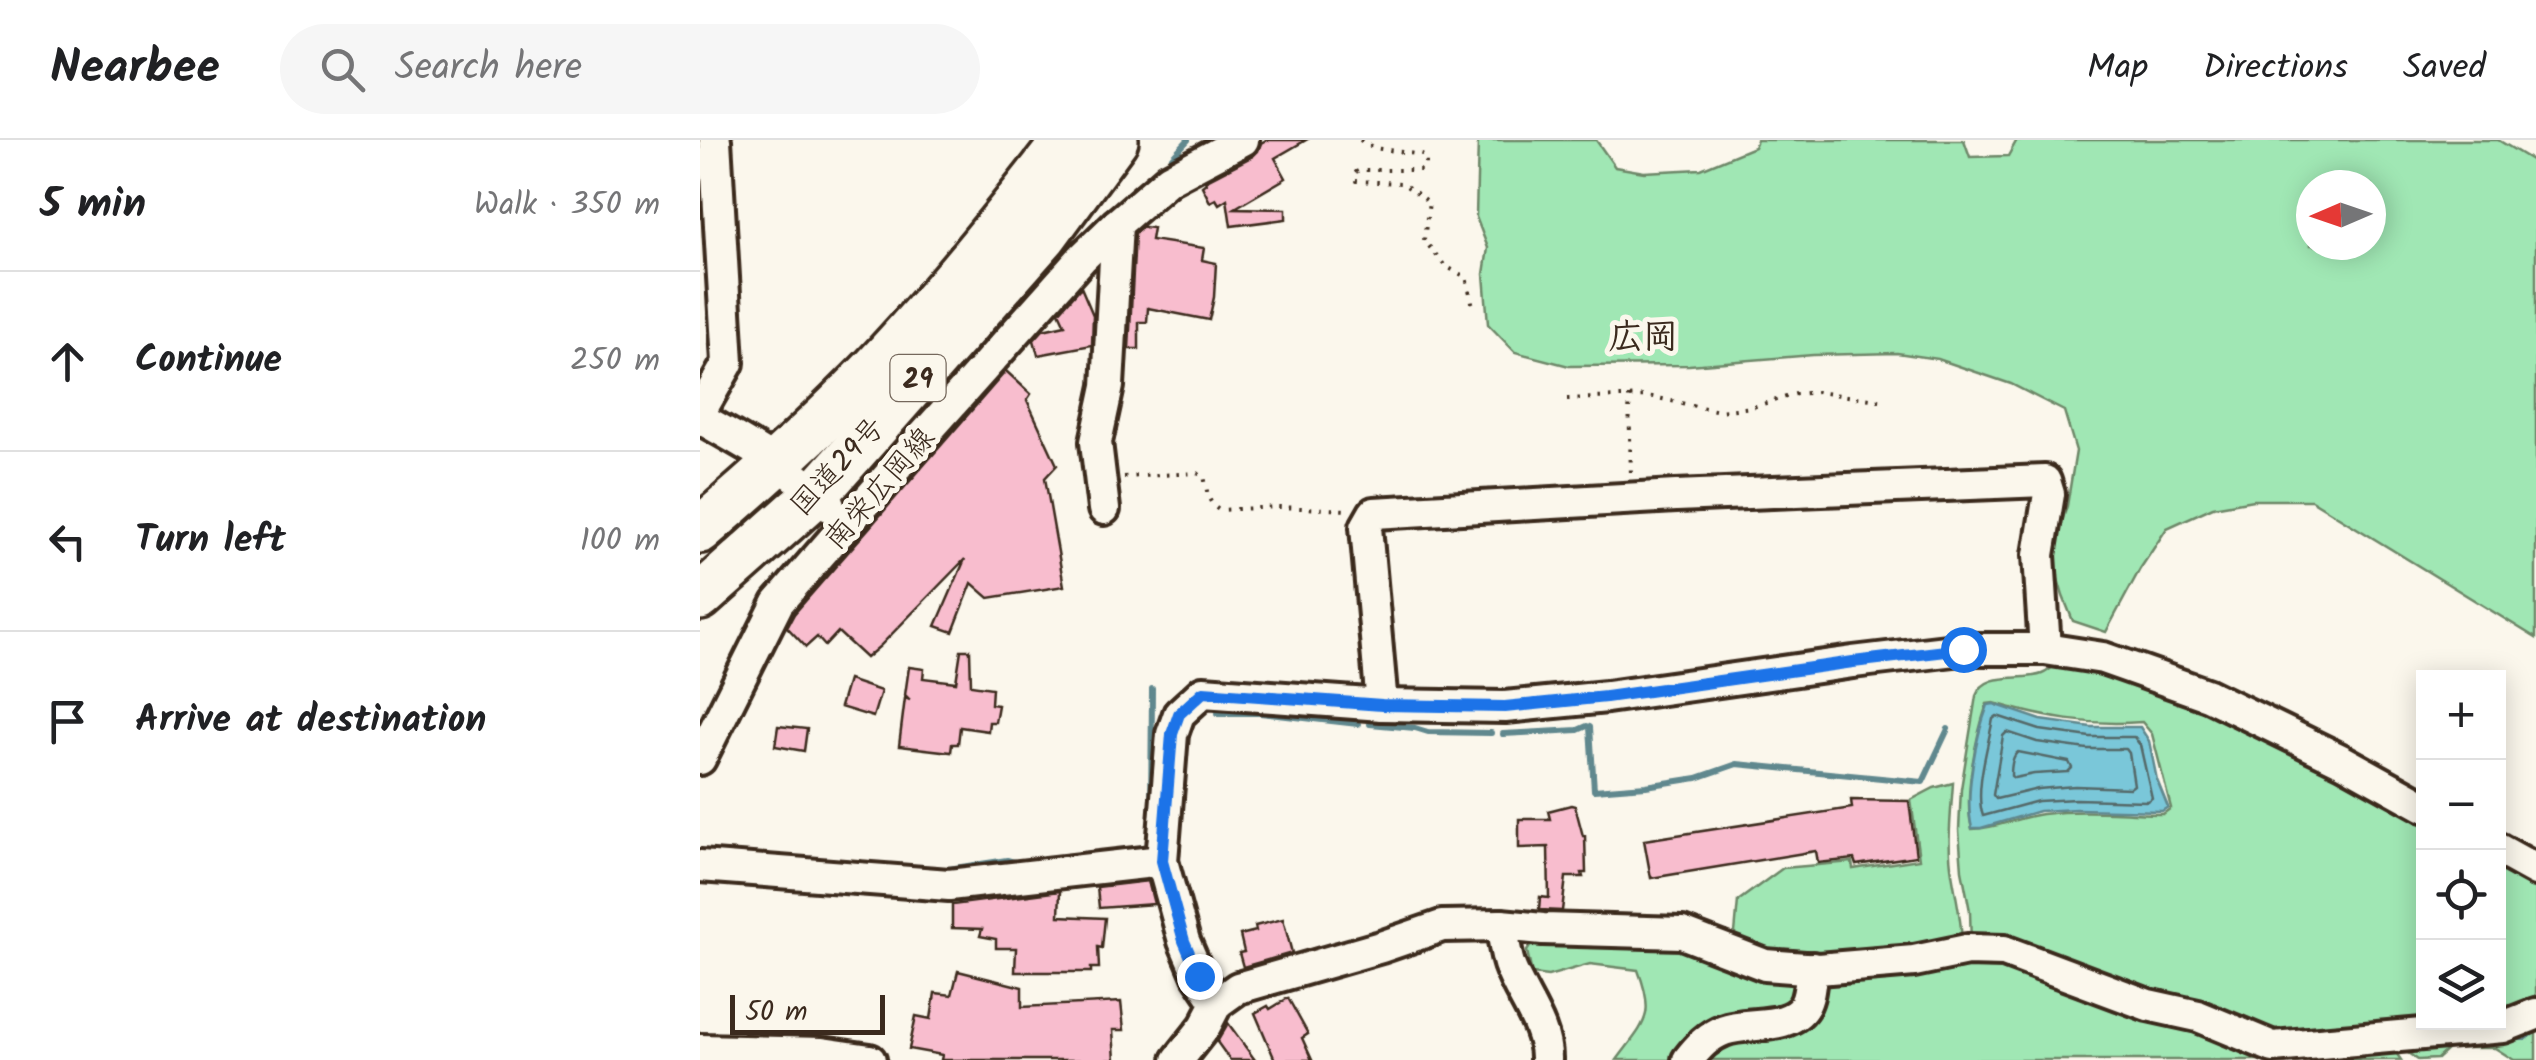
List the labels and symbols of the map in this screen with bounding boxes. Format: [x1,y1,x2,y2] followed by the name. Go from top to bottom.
[2296,170,2386,260] north arrow
[1608,311,1678,367] district label: 広岡
[890,355,946,401] road number: 29
[779,406,898,528] street label: 国道29号
[813,417,948,562] street label: 南栄広岡線
[1941,627,1987,673] route start
[1177,954,1223,1000] route end
[730,990,885,1034] scale bar

